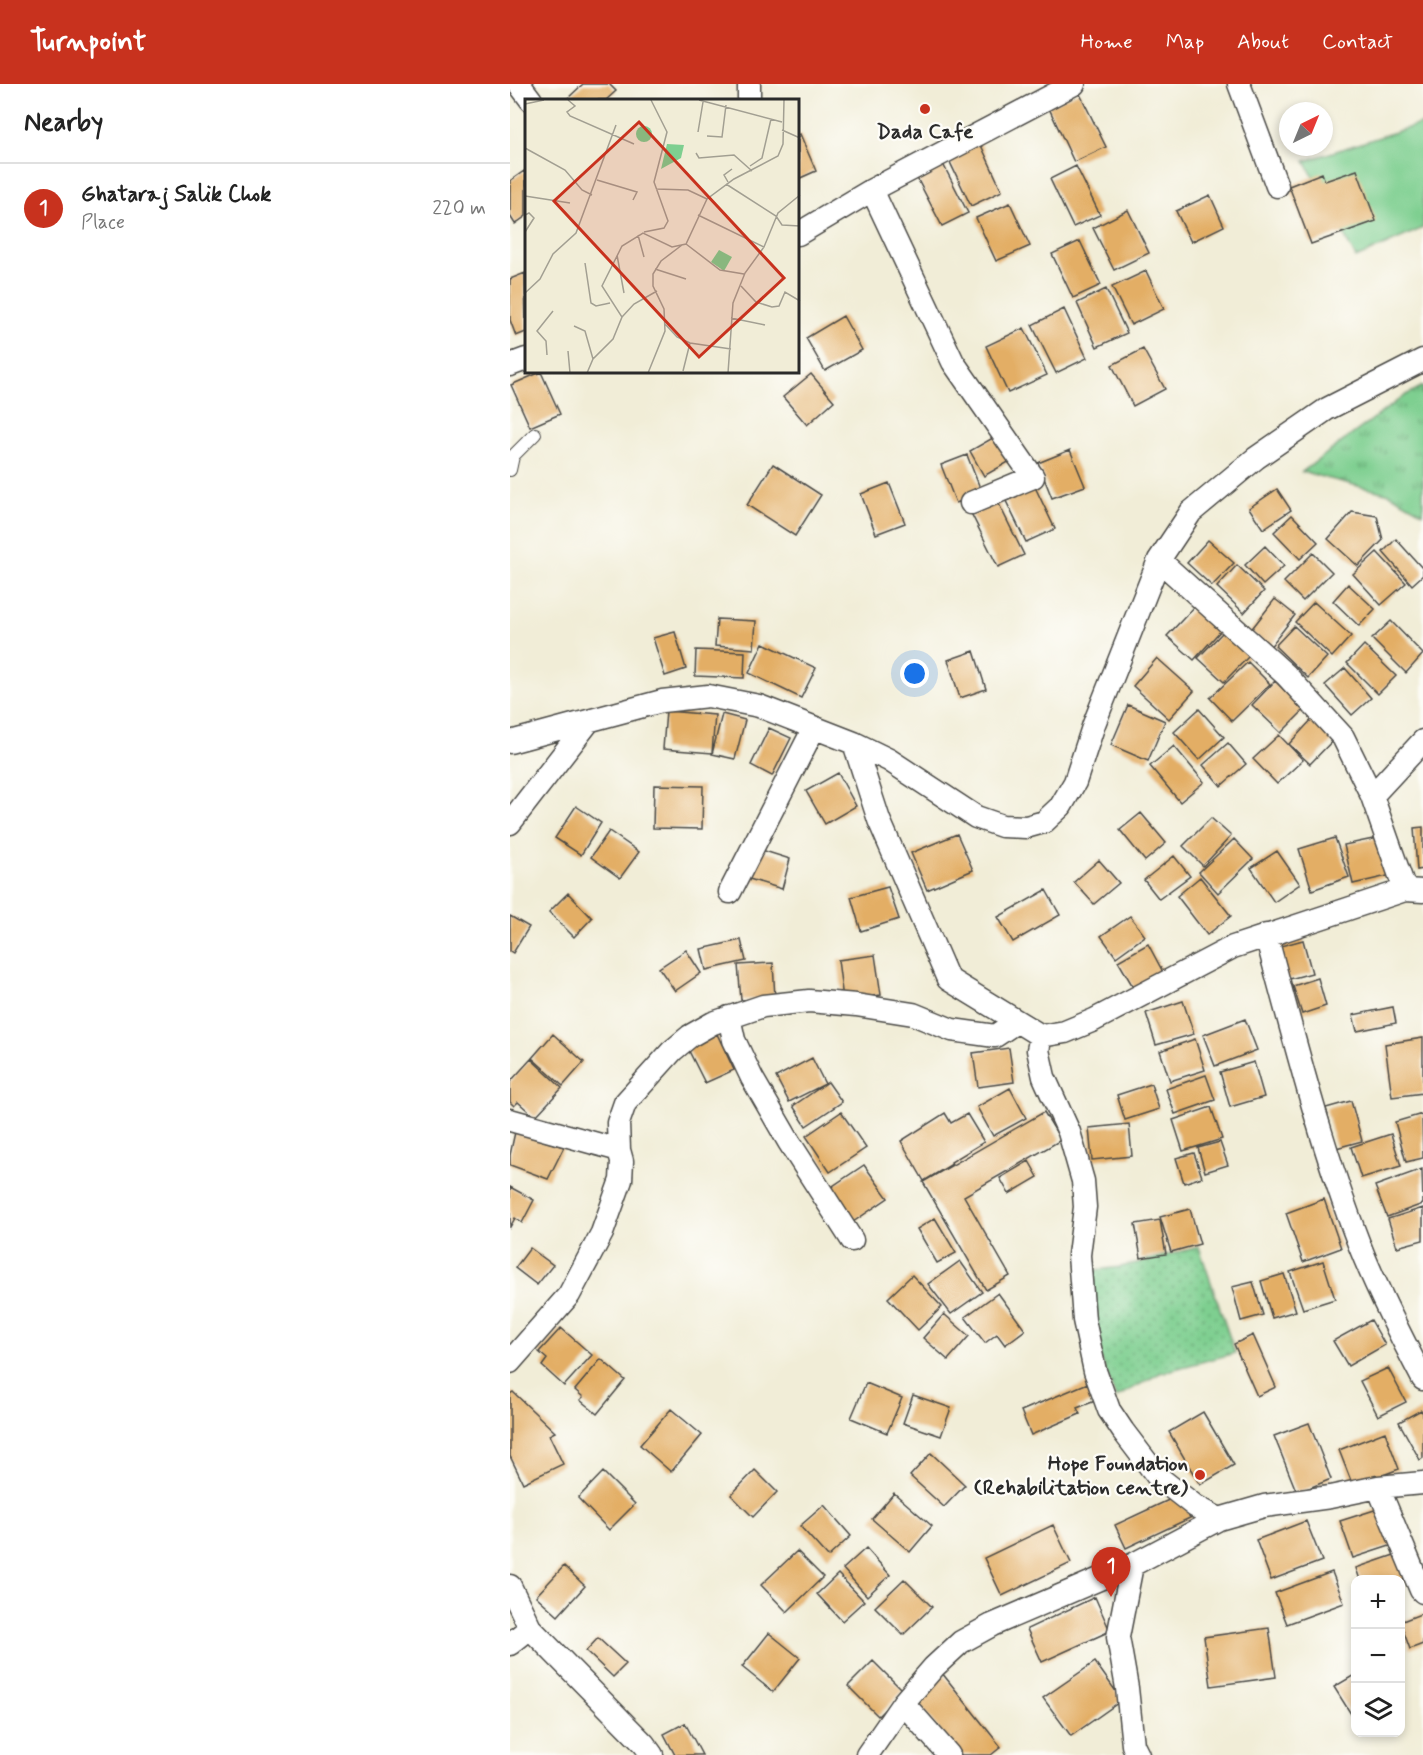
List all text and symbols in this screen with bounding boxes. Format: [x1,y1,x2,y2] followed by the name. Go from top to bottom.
[30,24,146,61] text: Turnpoint
[1081,28,1133,56] text: Home
[1166,28,1204,56] text: Map
[1237,28,1289,56] text: About
[1322,28,1393,56] text: Contact
[525,99,800,374] inset map
[918,102,932,116] marker: Dada Cafe
[1279,102,1333,156] north arrow
[24,106,103,140] text: Nearby
[877,118,974,146] place label: Dada Cafe
[81,181,271,209] text: Ghataraj Salik Chok
[39,195,48,222] text: 1
[432,195,486,222] text: 220 m
[81,209,125,236] text: Place
[900,659,929,688] your location
[974,1450,1189,1502] place label: Hope Foundation (Rehabilitation centre)
[1193,1468,1207,1482] marker: Hope Foundation (Rehabilitation centre)
[1092,1548,1130,1597] pin: 1
[1351,1575,1405,1737] map controls
[1351,1575,1405,1629] button: +
[1351,1629,1405,1683] button: −
[1351,1683,1405,1737] button: layers

